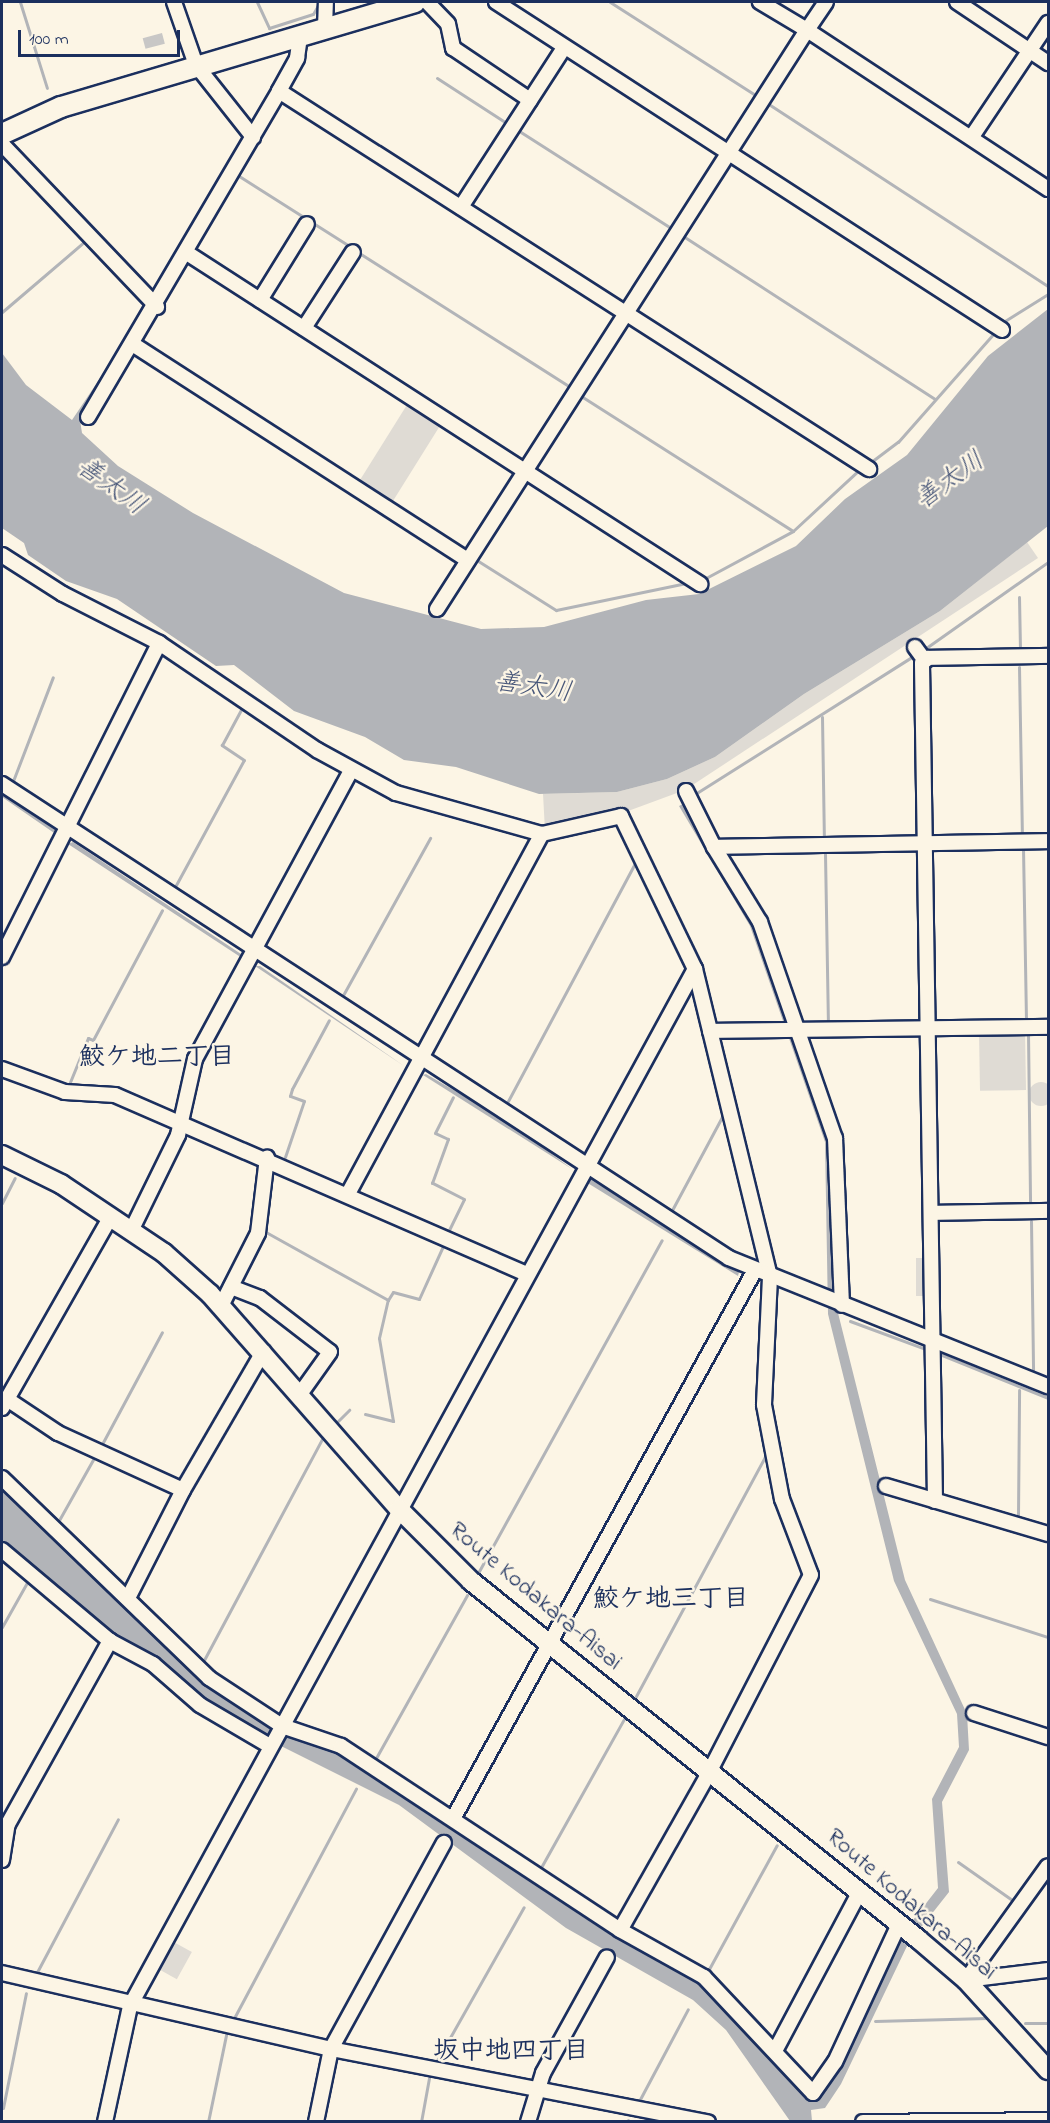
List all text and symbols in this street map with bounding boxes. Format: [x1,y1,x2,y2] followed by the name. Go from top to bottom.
[21,18,183,56] scale bar
[29,27,69,53] text: 100 m
[910,446,992,518] water label: 善太川
[69,452,151,524] water label: 善太川
[492,667,574,711] water label: 善太川
[79,1043,235,1075] district label: 鮫ケ地二丁目
[443,1516,627,1678] street label: Route Kodakara-Aisai
[593,1585,749,1617] district label: 鮫ケ地三丁目
[820,1823,1002,1987] street label: Route Kodakara-Aisai
[433,2037,589,2069] district label: 坂中地四丁目

